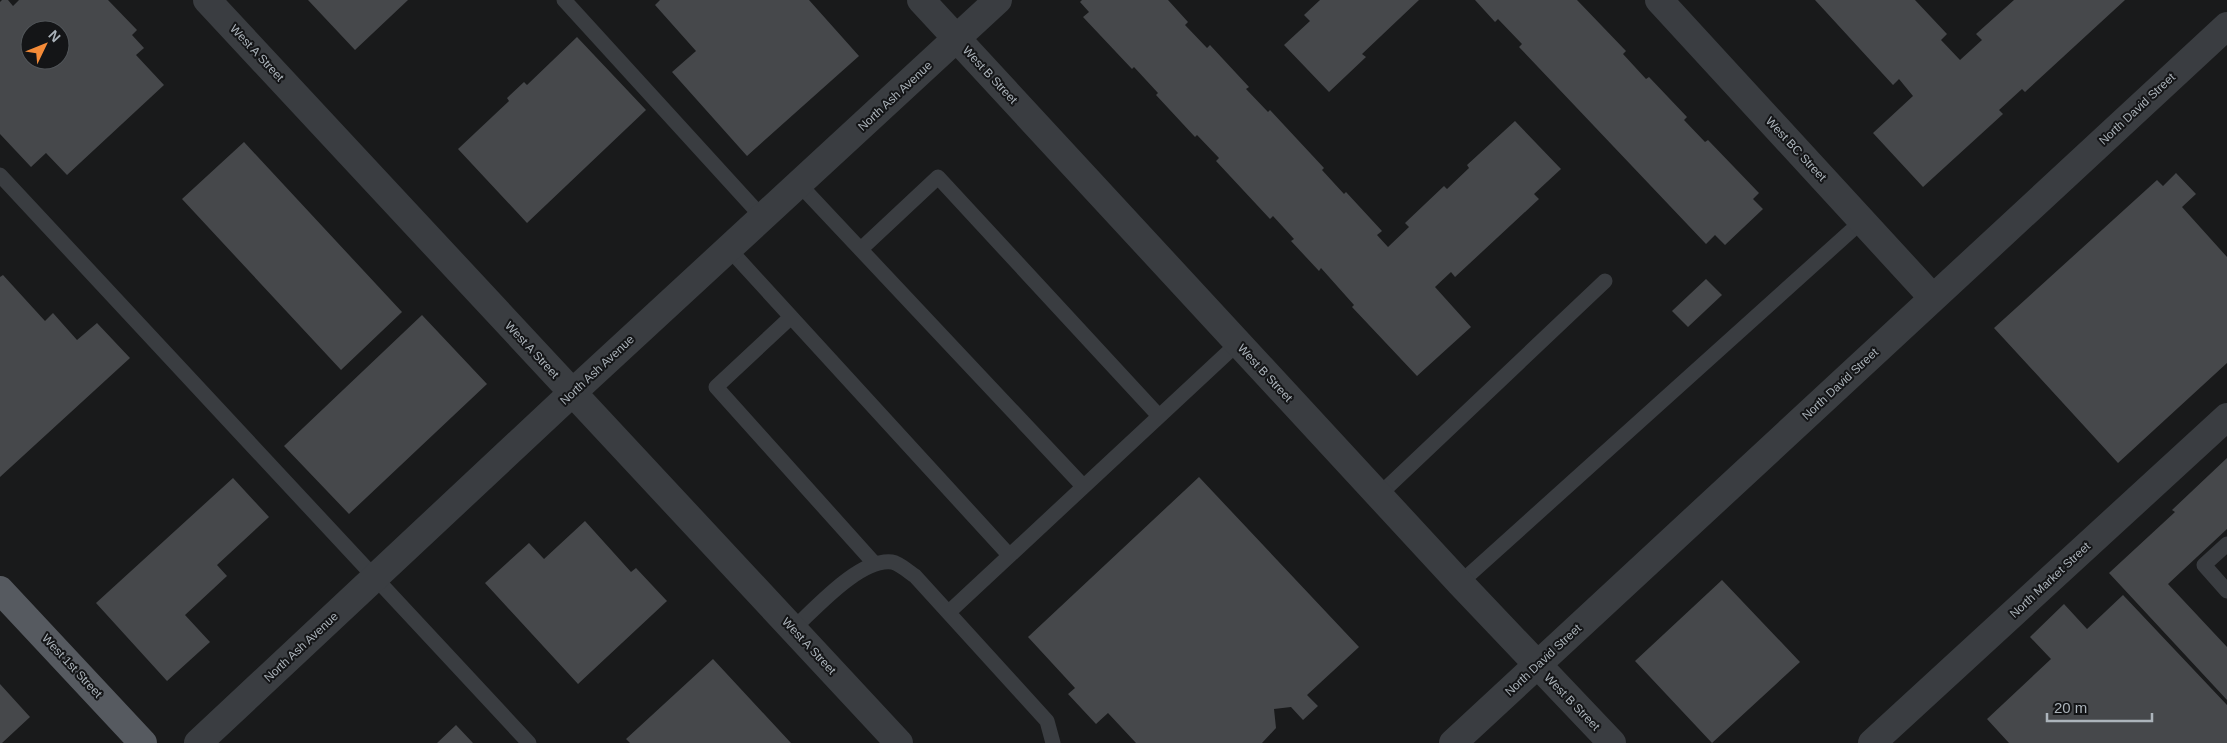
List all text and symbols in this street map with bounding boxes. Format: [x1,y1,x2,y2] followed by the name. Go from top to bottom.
[20,20,70,70] north arrow
[227,22,287,85] street label: West A Street
[45,27,64,45] text: N
[960,43,1021,107] street label: West B Street
[855,58,935,134] street label: North Ash Avenue
[2096,70,2178,148] street label: North David Street
[1763,114,1830,184] street label: West BC Street
[502,319,562,382] street label: West A Street
[557,332,637,408] street label: North Ash Avenue
[1235,341,1296,405] street label: West B Street
[1799,345,1881,423] street label: North David Street
[2007,539,2094,621] street label: North Market Street
[261,609,341,685] street label: North Ash Avenue
[779,615,839,678] street label: West A Street
[1502,621,1584,699] street label: North David Street
[39,631,105,701] street label: West 1st Street
[1541,671,1603,734] street label: West B Street
[2047,690,2152,722] scale bar
[2054,699,2087,716] text: 20 m

